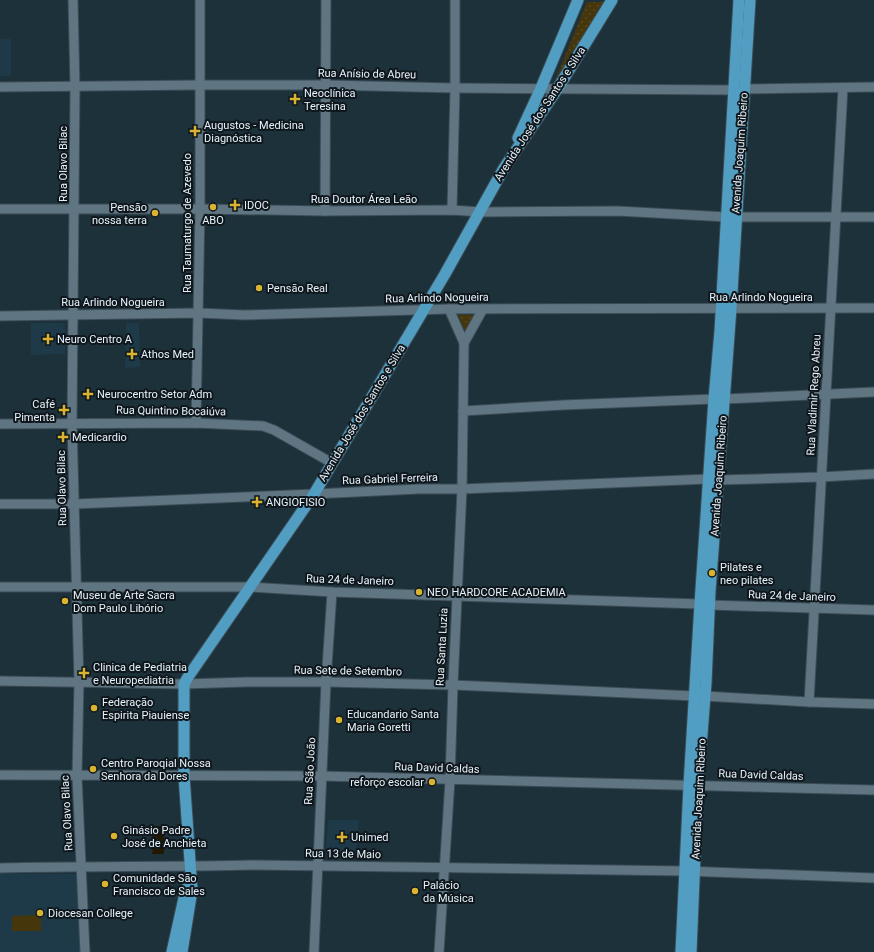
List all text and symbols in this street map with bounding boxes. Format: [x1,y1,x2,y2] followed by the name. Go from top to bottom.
[492,44,588,184] street label: Avenida José dos Santos e Silva
[318,67,416,81] street label: Rua Anísio de Abreu
[304,87,356,113] place label: Neoclínica Teresina
[729,92,751,214] street label: Avenida Joaquim Ribeiro
[289,93,301,105] marker: Neoclínica Teresina
[204,119,304,145] place label: Augustos - Medicina Diagnóstica
[189,125,201,137] marker: Augustos - Medicina Diagnóstica
[57,126,70,202] street label: Rua Olavo Bilac
[181,153,194,293] street label: Rua Taumaturgo de Azevedo
[311,193,417,206] street label: Rua Doutor Área Leão
[229,199,241,211] marker: IDOC
[244,199,269,212] place label: IDOC
[92,201,147,227] place label: Pensão nossa terra
[208,202,218,212] marker: ABO
[150,208,160,218] marker: Pensão nossa terra
[202,214,224,227] place label: ABO
[267,282,328,295] place label: Pensão Real
[254,283,264,293] marker: Pensão Real
[385,291,489,305] street label: Rua Arlindo Nogueira
[709,291,813,304] street label: Rua Arlindo Nogueira
[61,296,165,309] street label: Rua Arlindo Nogueira
[42,333,54,345] marker: Neuro Centro A
[57,333,133,346] place label: Neuro Centro A
[804,334,824,456] street label: Rua Vladimir Rego Abreu
[316,342,408,484] street label: Avenida José dos Santos e Silva
[126,348,138,360] marker: Athos Med
[141,348,194,361] place label: Athos Med
[82,388,94,400] marker: Neurocentro Setor Adm
[97,388,212,401] place label: Neurocentro Setor Adm
[14,398,55,424] place label: Café Pimenta
[58,404,70,416] marker: Café Pimenta
[116,404,226,418] street label: Rua Quintino Bocaiúva
[708,415,730,537] street label: Avenida Joaquim Ribeiro
[57,431,69,443] marker: Medicardio
[72,431,127,444] place label: Medicardio
[55,450,69,526] street label: Rua Olavo Bilac
[342,471,438,487] street label: Rua Gabriel Ferreira
[251,496,263,508] marker: ANGIOFISIO
[266,496,325,509] place label: ANGIOFISIO
[720,561,774,587] place label: Pilates e neo pilates
[707,568,717,578] marker: Pilates e neo pilates
[306,572,394,588] street label: Rua 24 de Janeiro
[427,586,567,599] place label: NEO HARDCORE ACADEMIA
[414,587,424,597] marker: NEO HARDCORE ACADEMIA
[748,588,836,604] street label: Rua 24 de Janeiro
[73,589,175,615] place label: Museu de Arte Sacra Dom Paulo Libório
[60,596,70,606] marker: Museu de Arte Sacra Dom Paulo Libório
[433,608,451,686] street label: Rua Santa Luzia
[93,661,187,687] place label: Clinica de Pediatria e Neuropediatria
[294,664,402,678] street label: Rua Sete de Setembro
[78,667,90,679] marker: Clinica de Pediatria e Neuropediatria
[102,696,189,722] place label: Federação Espirita Piauiense
[89,703,99,713] marker: Federação Espirita Piauiense
[347,708,439,734] place label: Educandario Santa Maria Goretti
[334,715,344,725] marker: Educandario Santa Maria Goretti
[302,737,318,805] street label: Rua São João
[689,738,709,860] street label: Avenida Joaquim Ribeiro
[101,757,211,783] place label: Centro Paroqial Nossa Senhora da Dores
[394,760,480,776] street label: Rua David Caldas
[88,764,98,774] marker: Centro Paroqial Nossa Senhora da Dores
[718,767,804,783] street label: Rua David Caldas
[59,775,75,851] street label: Rua Olavo Bilac
[350,776,424,789] place label: reforço escolar
[427,777,437,787] marker: reforço escolar
[122,824,207,850] place label: Ginásio Padre José de Anchieta
[109,831,119,841] marker: Ginásio Padre José de Anchieta
[336,831,348,843] marker: Unimed
[351,831,389,844] place label: Unimed
[305,847,381,861] street label: Rua 13 de Maio
[113,872,205,898] place label: Comunidade São Francisco de Sales
[100,879,110,889] marker: Comunidade São Francisco de Sales
[423,879,474,905] place label: Palácio da Música
[410,886,420,896] marker: Palácio da Música
[48,907,133,920] place label: Diocesan College
[35,908,45,918] marker: Diocesan College

